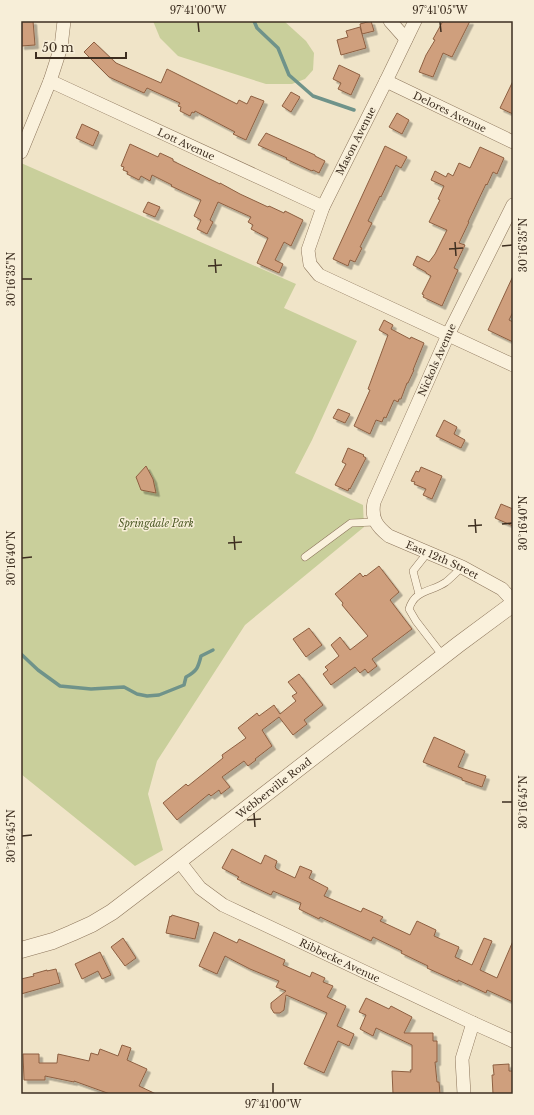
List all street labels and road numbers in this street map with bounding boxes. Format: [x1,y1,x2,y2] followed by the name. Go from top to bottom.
[411,89,489,135] street label: Delores Avenue
[333,104,379,177] street label: Mason Avenue
[155,125,217,163] street label: Lott Avenue
[415,321,459,398] street label: Nickols Avenue
[404,537,481,582] street label: East 12th Street
[233,754,314,821] street label: Webberville Road
[297,936,382,985] street label: Ribbecke Avenue

